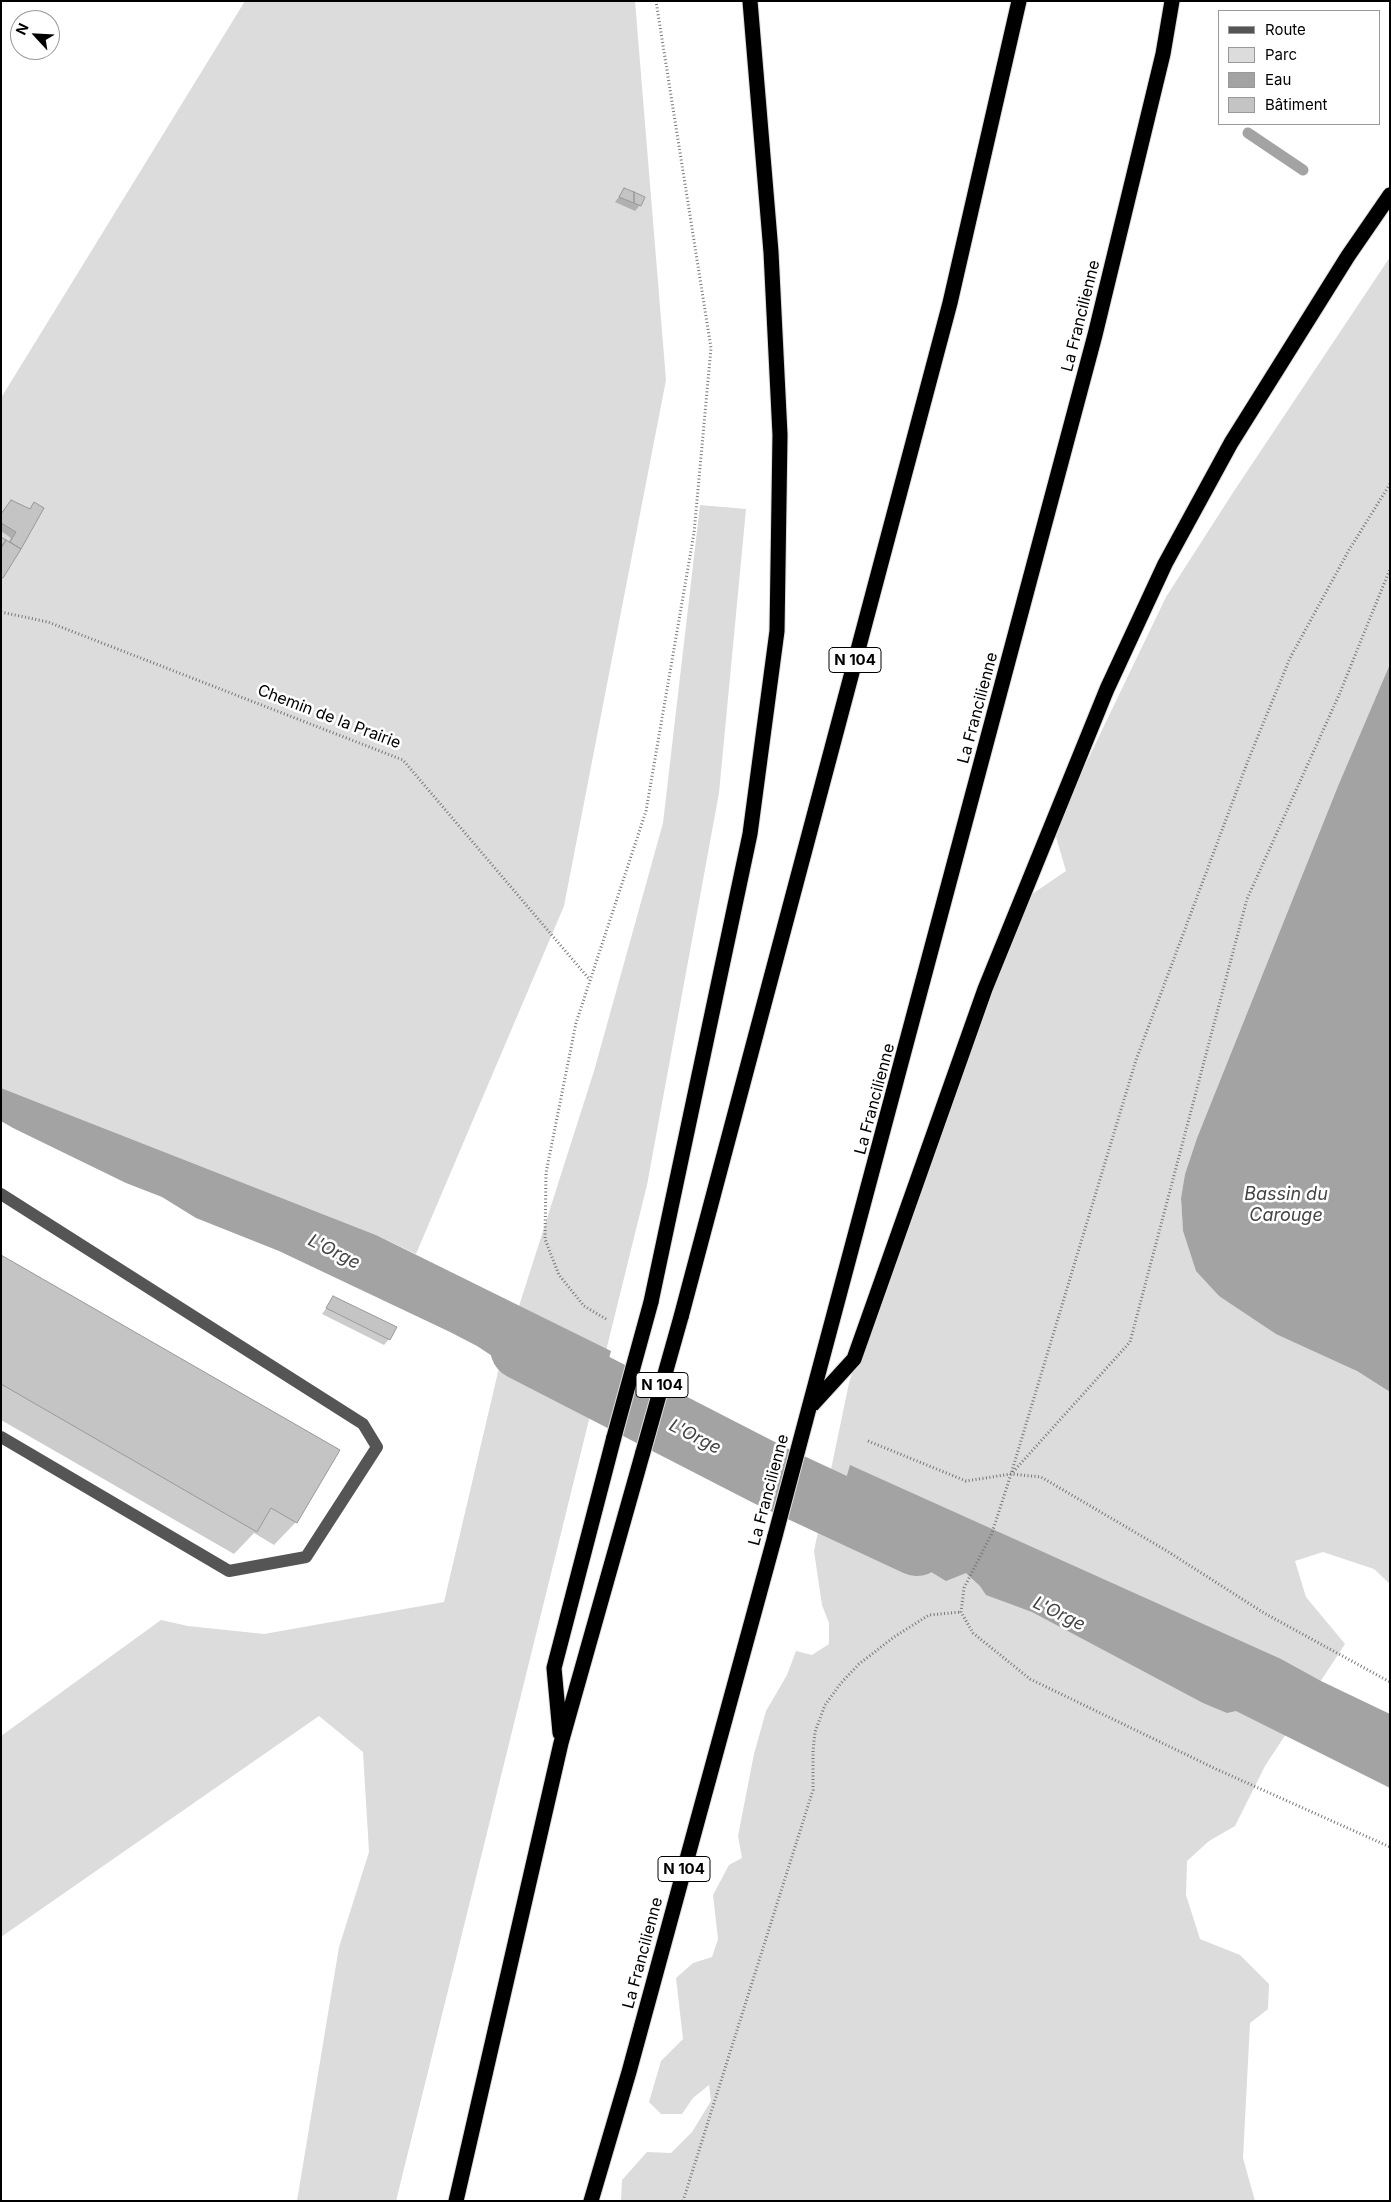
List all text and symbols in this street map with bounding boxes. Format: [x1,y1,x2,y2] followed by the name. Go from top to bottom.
[10,10,60,60] north arrow
[1218,10,1381,125] legend
[12,20,32,37] text: N
[1265,20,1306,39] text: Route
[1265,45,1297,64] text: Parc
[1265,70,1291,89] text: Eau
[1265,95,1327,114] text: Bâtiment
[1058,258,1104,374] street label: La Francilienne
[829,648,881,672] road number: N 104
[954,650,1002,766] street label: La Francilienne
[255,681,403,753] street label: Chemin de la Prairie
[851,1041,899,1157] street label: La Francilienne
[1244,1184,1328,1226] water label: Bassin du Carouge
[304,1230,364,1274] water label: L'Orge
[636,1372,688,1398] road number: N 104
[665,1415,725,1459] water label: L'Orge
[745,1432,793,1548] street label: La Francilienne
[1029,1592,1089,1636] water label: L'Orge
[658,1856,710,1882] road number: N 104
[619,1895,667,2011] street label: La Francilienne

